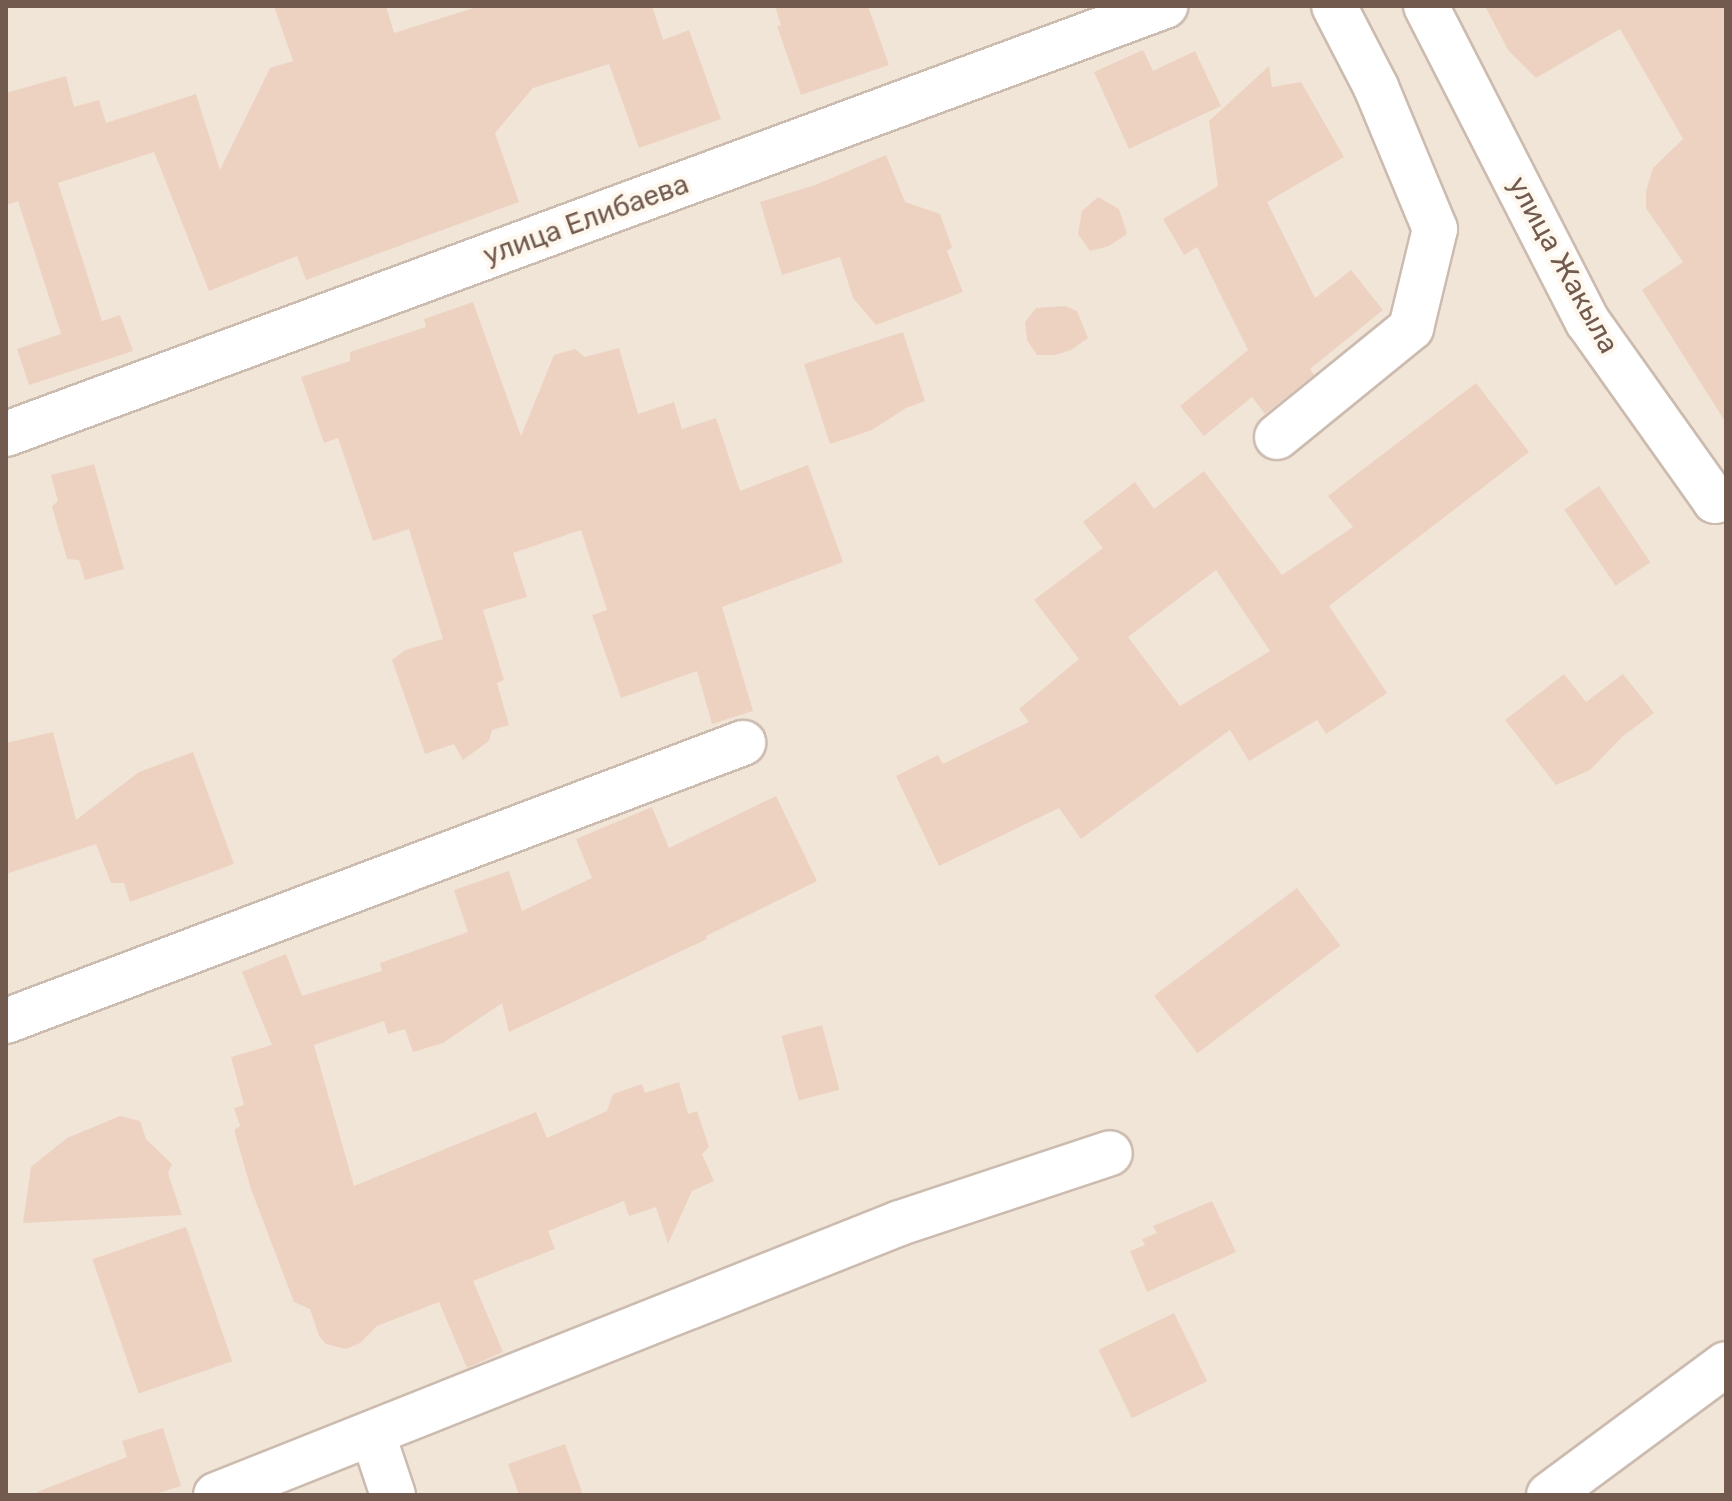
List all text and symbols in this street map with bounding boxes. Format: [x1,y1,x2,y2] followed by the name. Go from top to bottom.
[479,167,693,273] street label: улица Елибаева
[1501,171,1625,359] street label: улица Жакыла

